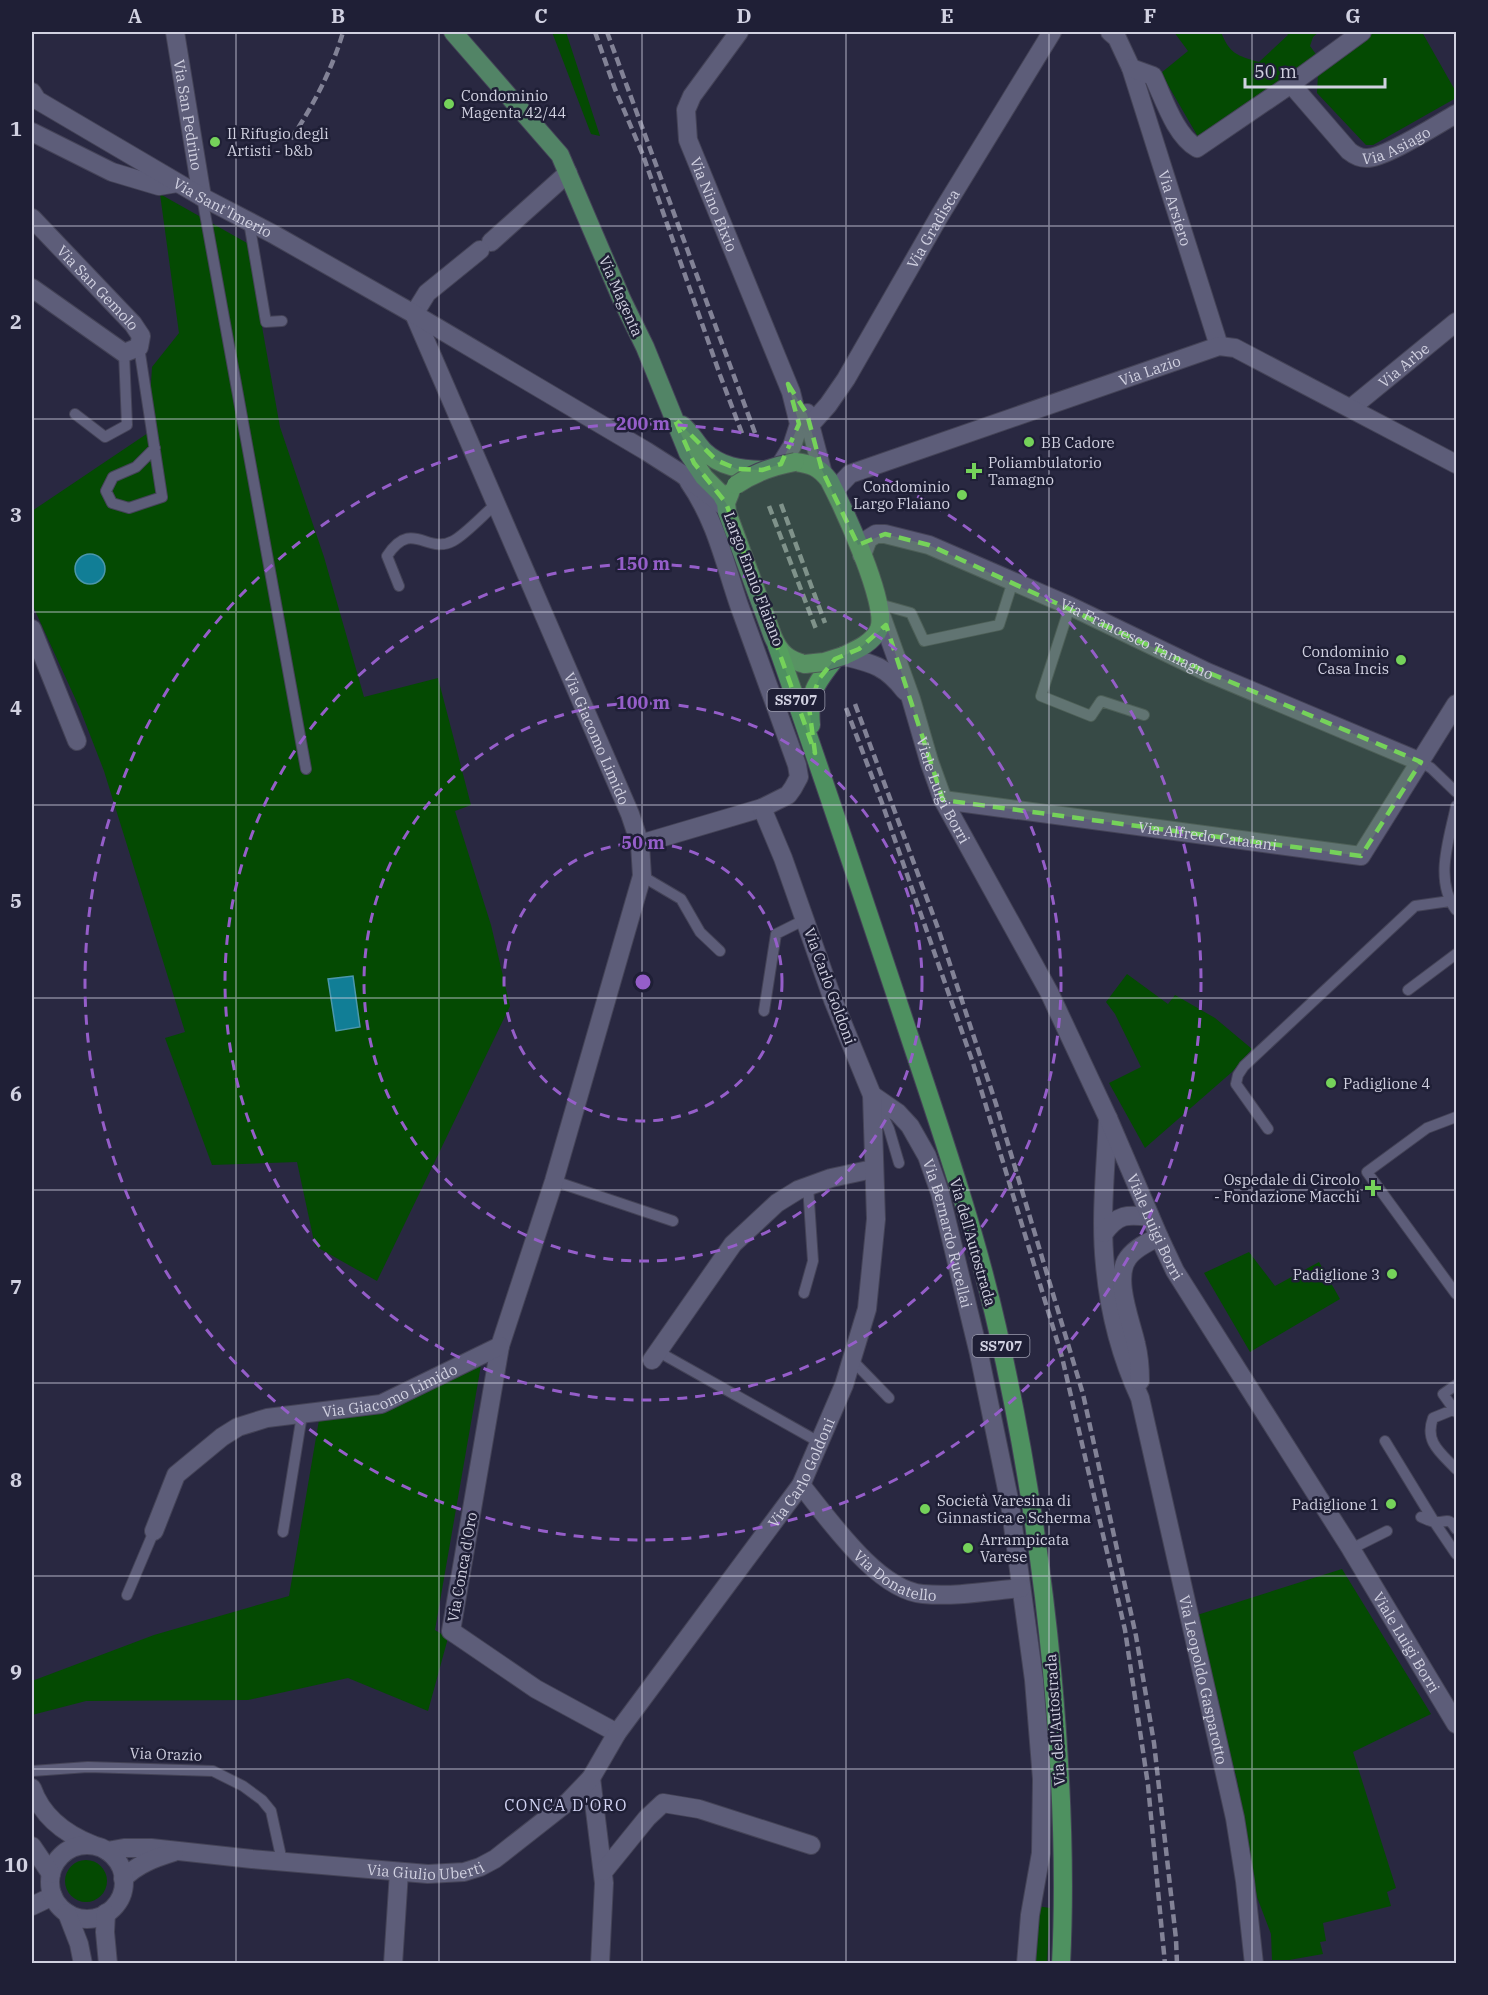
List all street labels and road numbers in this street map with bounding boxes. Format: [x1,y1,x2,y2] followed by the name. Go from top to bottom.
[170,58,207,172] street label: Via San Pedrino
[1362,122,1434,168] street label: Via Asiago
[686,154,742,254] street label: Via Nino Bixio
[1154,168,1196,248] street label: Via Arsiero
[170,173,275,241] street label: Via Sant'Imerio
[902,185,963,271] street label: Via Gradisca
[53,241,144,333] street label: Via San Gemolo
[595,253,647,339] street label: Via Magenta
[1374,338,1433,391] street label: Via Arbe
[1116,351,1183,390] street label: Via Lazio
[720,509,788,649] street label: Largo Ennio Flaiano
[1057,593,1217,683] street label: Via Francesco Tamagno
[560,669,634,807] street label: Via Giacomo Limido
[768,689,824,711] road number: SS707
[913,734,975,847] street label: Viale Luigi Borri
[1137,817,1279,854] street label: Via Alfredo Catalani
[800,925,860,1047] street label: Via Carlo Goldoni
[919,1156,977,1310] street label: Via Bernardo Rucellai
[1123,1170,1188,1284] street label: Viale Luigi Borri
[946,1176,1000,1308] street label: Via dell'Autostrada
[972,1335,1030,1357] road number: SS707
[321,1359,460,1421] street label: Via Giacomo Limido
[763,1414,838,1531] street label: Via Carlo Goldoni
[443,1510,481,1624] street label: Via Conca d'Oro
[850,1546,937,1604] street label: Via Donatello
[1369,1588,1444,1696] street label: Viale Luigi Borri
[1175,1593,1232,1766] street label: Via Leopoldo Gasparotto
[1041,1653,1069,1787] street label: Via dell'Autostrada
[129,1743,203,1765] street label: Via Orazio
[366,1857,488,1884] street label: Via Giulio Uberti

